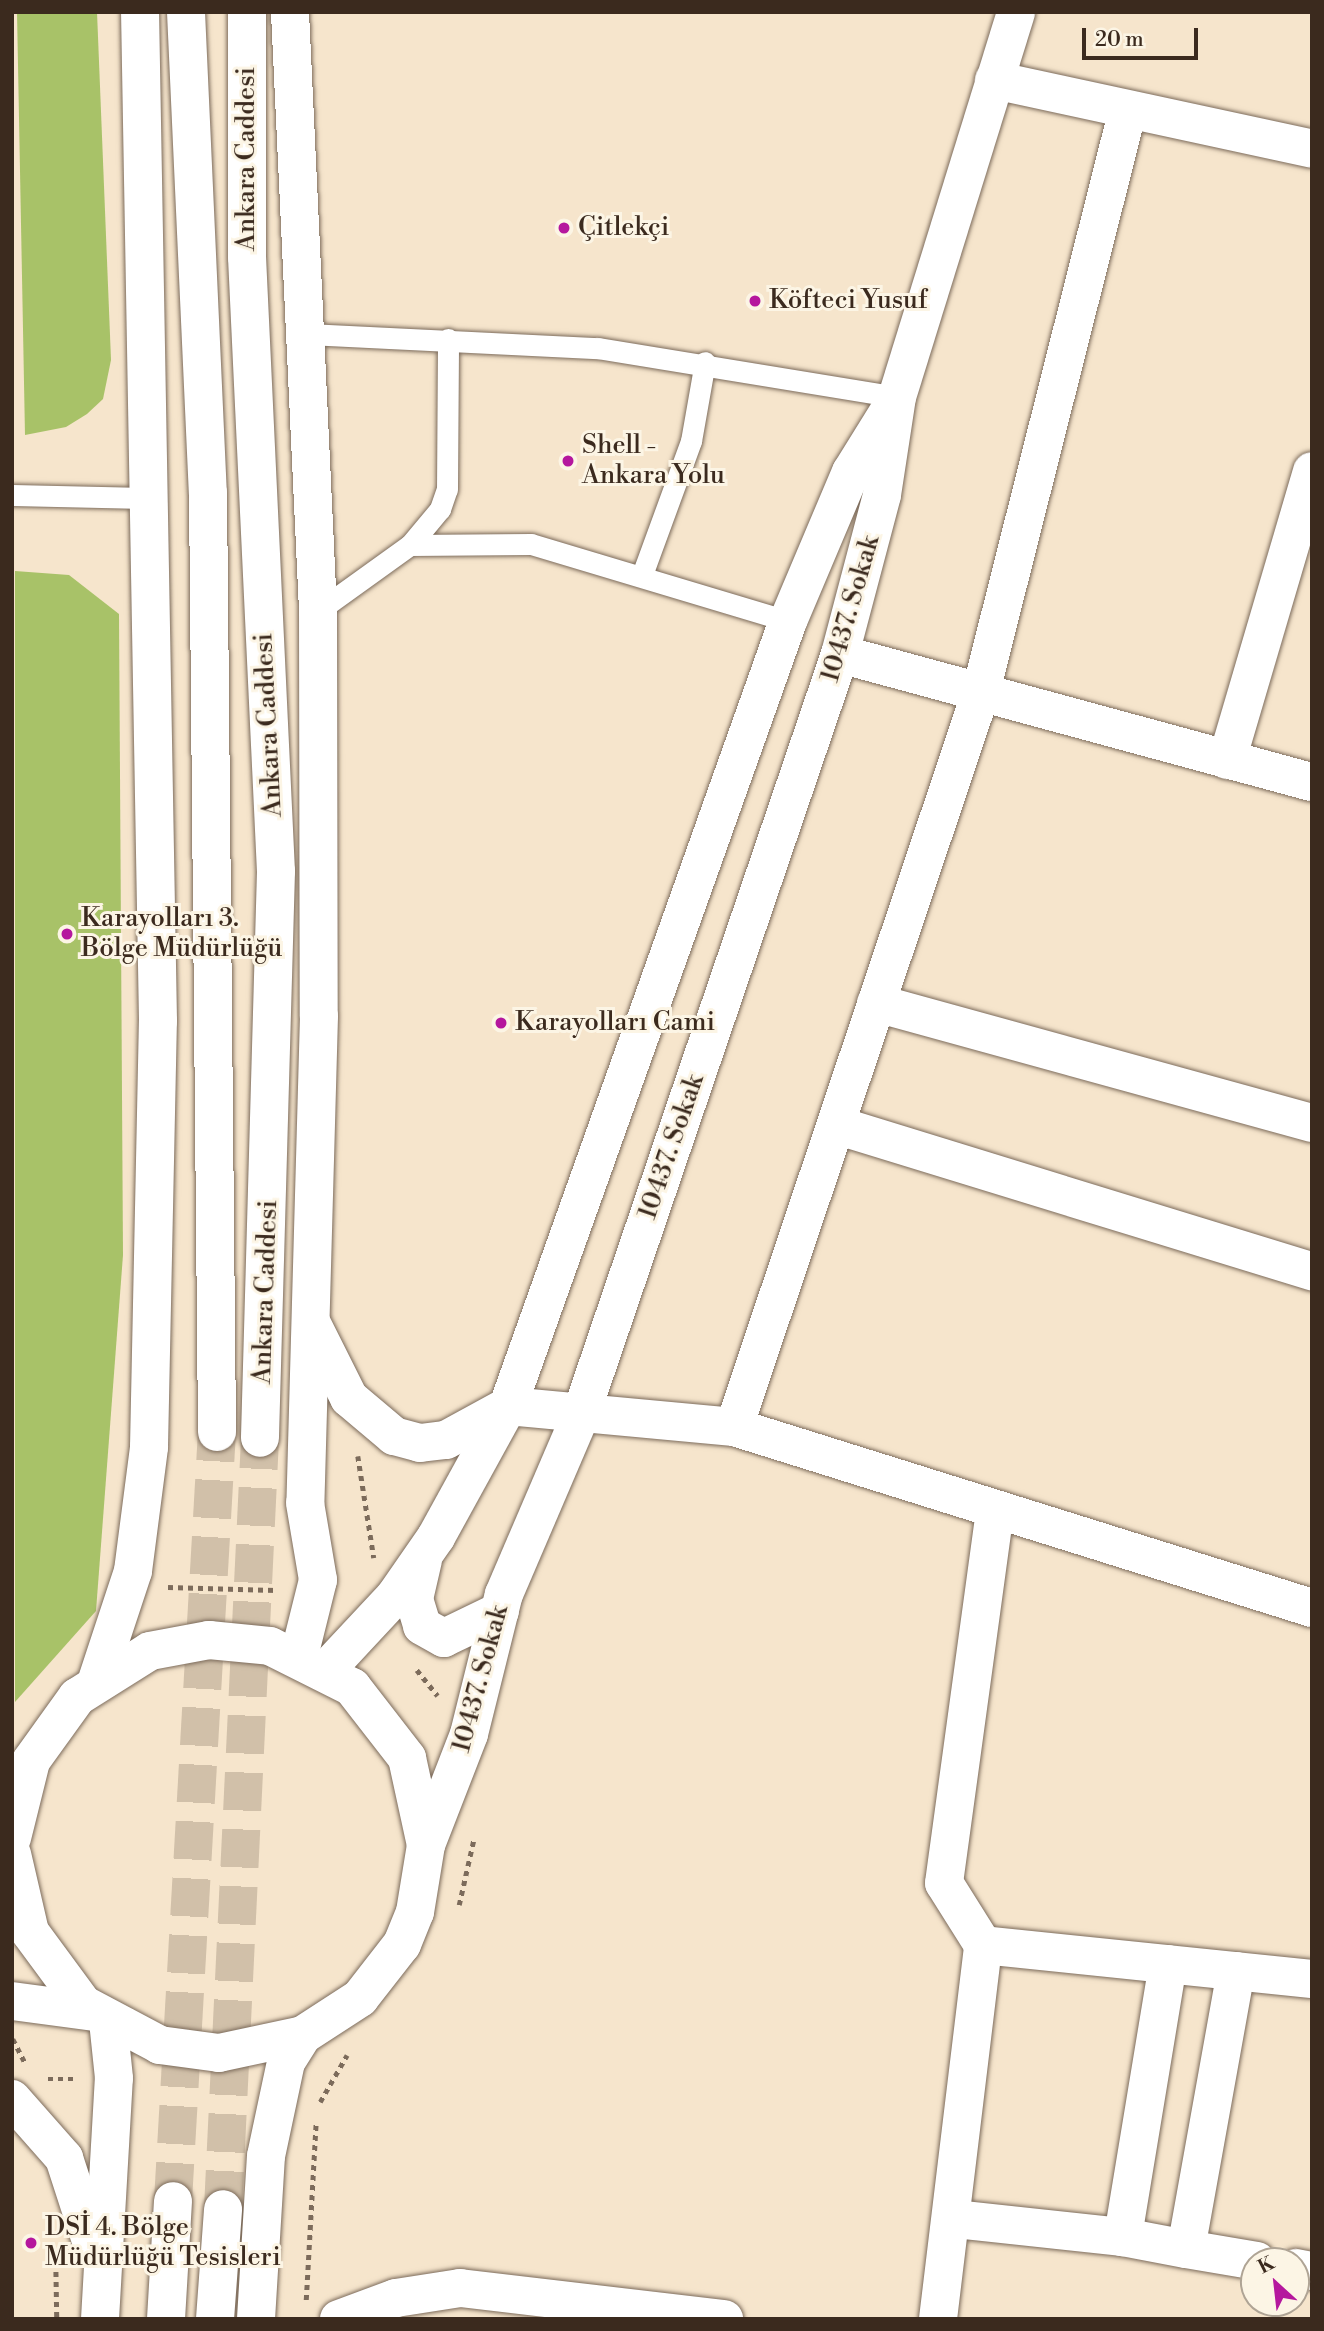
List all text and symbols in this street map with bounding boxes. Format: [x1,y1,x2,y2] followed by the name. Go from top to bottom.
[1086,14,1202,58] scale bar
[1095,27,1144,53] text: 20 m
[231,67,263,251] street label: Ankara Caddesi
[578,212,669,244] place label: Çitlekçi
[556,220,572,236] marker: Çitlekçi
[769,285,927,317] place label: Köfteci Yusuf
[747,293,763,309] marker: Köfteci Yusuf
[582,430,725,492] place label: Shell - Ankara Yolu
[560,453,576,469] marker: Shell - Ankara Yolu
[815,532,887,686] street label: 10437. Sokak
[249,632,289,818] street label: Ankara Caddesi
[81,903,282,964] place label: Karayolları 3. Bölge Müdürlüğü
[59,926,75,942] marker: Karayolları 3. Bölge Müdürlüğü
[515,1007,715,1039] place label: Karayolları Cami
[493,1015,509,1031] marker: Karayolları Cami
[633,1070,711,1224] street label: 10437. Sokak
[247,1199,285,1385] street label: Ankara Caddesi
[446,1602,516,1756] street label: 10437. Sokak
[45,2212,281,2274] place label: DSİ 4. Bölge Müdürlüğü Tesisleri
[23,2235,39,2251] marker: DSİ 4. Bölge Müdürlüğü Tesisleri
[1240,2247,1310,2317] north arrow
[1254,2251,1279,2279] text: K

